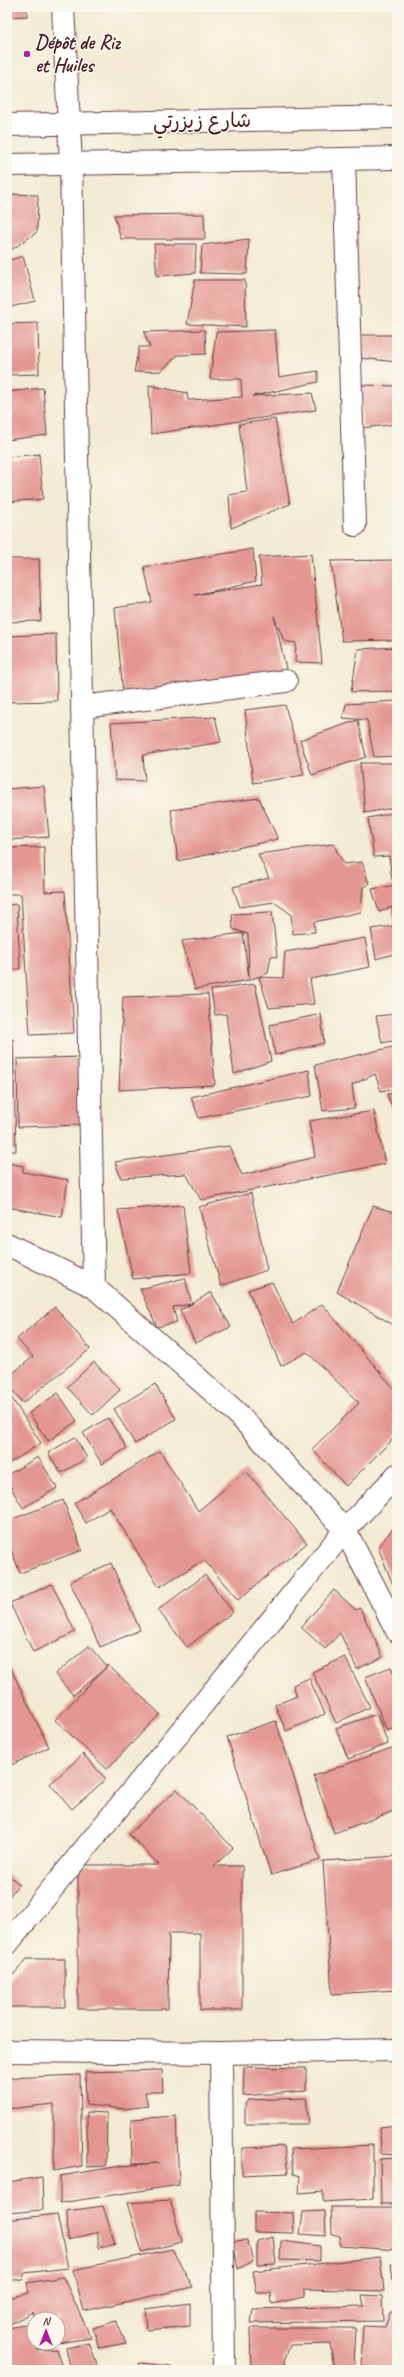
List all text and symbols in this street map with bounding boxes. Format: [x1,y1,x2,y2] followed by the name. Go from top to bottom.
[35,30,122,78] place label: Dépôt de Riz et Huiles
[22,49,32,59] marker: Dépôt de Riz et Huiles
[153,108,251,139] street label: شارع زيزرتي
[26,2311,66,2351] north arrow
[43,2314,52,2328] text: N

